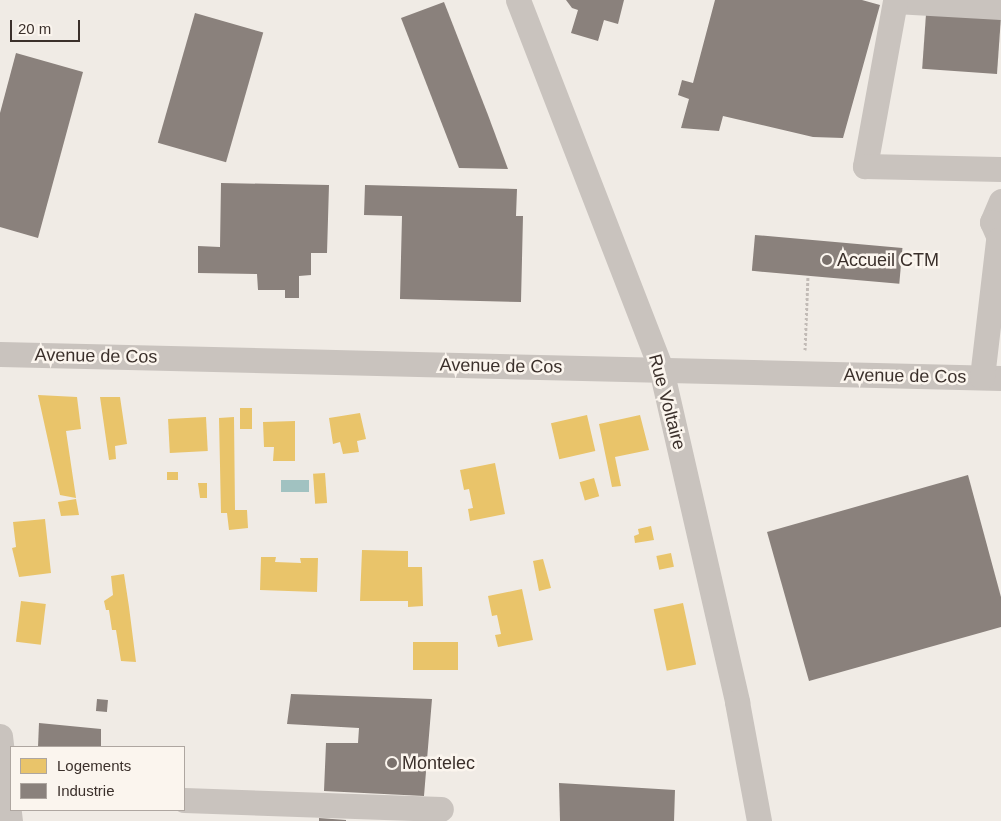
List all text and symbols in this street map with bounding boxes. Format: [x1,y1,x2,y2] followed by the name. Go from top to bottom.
[12,10,82,42] scale bar
[18,20,51,37] text: 20 m
[837,249,939,271] place label: Accueil CTM
[821,254,833,266] marker: Accueil CTM
[34,344,158,368] street label: Avenue de Cos
[644,352,690,452] street label: Rue Voltaire
[439,354,563,378] street label: Avenue de Cos
[843,364,967,388] street label: Avenue de Cos
[10,746,185,811] legend
[402,752,475,774] place label: Montelec
[57,757,131,774] text: Logements
[386,757,398,769] marker: Montelec
[57,782,115,799] text: Industrie

